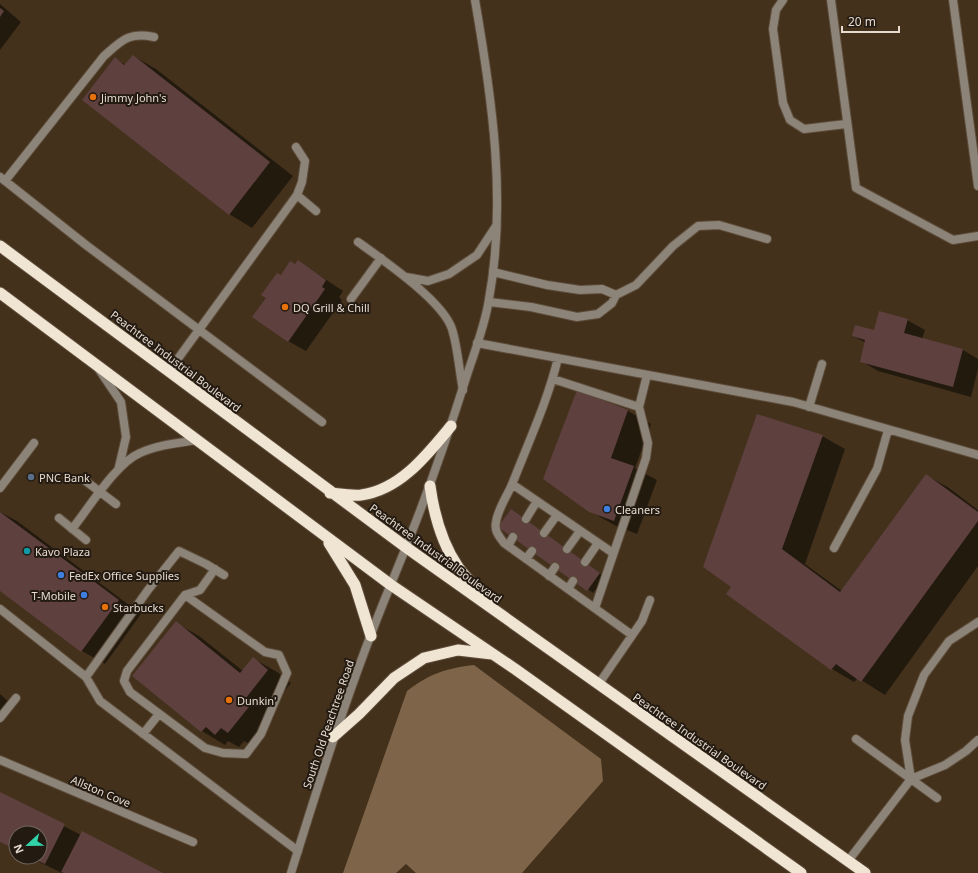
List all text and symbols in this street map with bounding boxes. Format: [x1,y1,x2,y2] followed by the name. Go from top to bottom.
[842,8,899,34] scale bar
[848,13,876,30] text: 20 m
[100,90,166,105] place label: Jimmy John's
[88,92,98,102] marker: Jimmy John's
[293,300,370,315] place label: DQ Grill & Chill
[280,302,290,312] marker: DQ Grill & Chill
[108,307,244,415] street label: Peachtree Industrial Boulevard
[39,470,90,485] place label: PNC Bank
[26,472,36,482] marker: PNC Bank
[367,500,505,606] street label: Peachtree Industrial Boulevard
[615,502,660,517] place label: Cleaners
[602,504,612,514] marker: Cleaners
[35,544,90,559] place label: Kavo Plaza
[22,546,32,556] marker: Kavo Plaza
[69,568,179,583] place label: FedEx Office Supplies
[56,570,66,580] marker: FedEx Office Supplies
[32,588,76,603] place label: T-Mobile
[79,590,89,600] marker: T-Mobile
[113,600,164,615] place label: Starbucks
[100,602,110,612] marker: Starbucks
[299,658,357,790] street label: South Old Peachtree Road
[630,689,770,793] street label: Peachtree Industrial Boulevard
[237,693,277,708] place label: Dunkin'
[224,695,234,705] marker: Dunkin'
[69,772,133,810] street label: Allston Cove
[8,825,48,865] north arrow
[10,842,27,856] text: N

